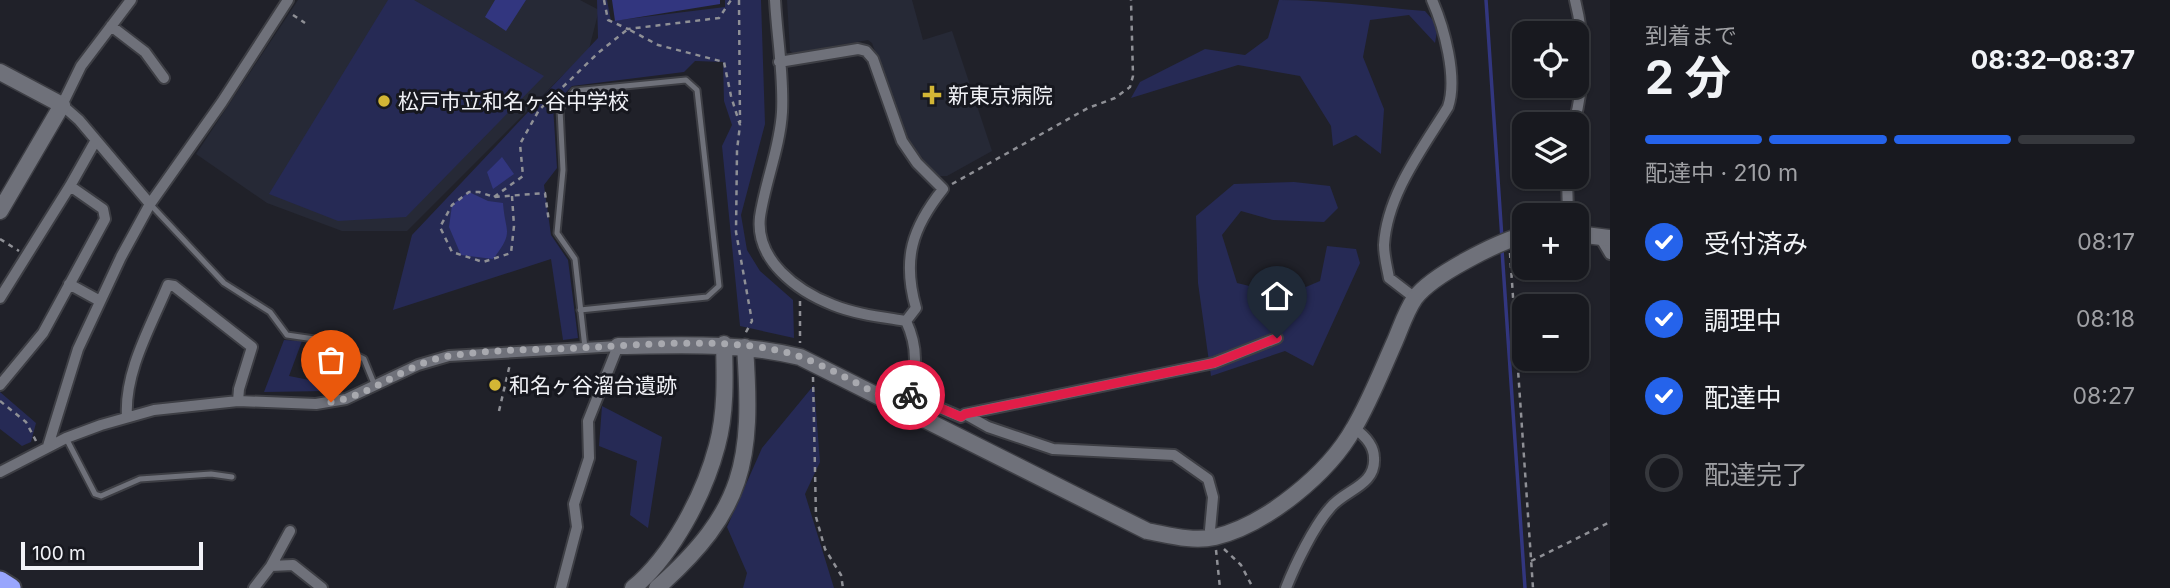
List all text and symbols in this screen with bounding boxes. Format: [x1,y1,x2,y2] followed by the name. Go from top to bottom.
[1512,21,1589,371] map controls
[1512,21,1589,98] button: locate
[1645,22,1737,50] text: 到着まで
[1971,44,2135,75] text: 08:32–08:37
[1645,49,1731,105] text: 2 分
[948,83,1053,108] place label: 新東京病院
[922,85,942,105] marker: 新東京病院
[398,89,629,114] place label: 松戸市立和名ヶ谷中学校
[376,93,392,109] marker: 松戸市立和名ヶ谷中学校
[1512,112,1589,189] button: layers
[1645,159,1798,187] text: 配達中 · 210 m
[1512,203,1589,280] button: +
[1645,223,1683,261] icon: check
[1704,228,1808,259] text: 受付済み
[2077,228,2135,256] text: 08:17
[1247,266,1307,338] pin
[1258,277,1296,315] icon: home
[1512,294,1589,371] button: −
[1645,300,1683,338] icon: check
[1704,305,1782,336] text: 調理中
[2076,305,2135,333] text: 08:18
[301,330,361,402] pin
[312,341,350,379] icon: bag
[875,360,945,430] courier
[509,373,677,398] place label: 和名ヶ谷溜台遺跡
[891,376,929,414] icon: bike
[487,377,503,393] marker: 和名ヶ谷溜台遺跡
[1645,377,1683,415] icon: check
[1704,382,1782,413] text: 配達中
[2073,382,2135,410] text: 08:27
[1704,459,1808,490] text: 配達完了
[21,539,203,571] scale bar
[32,542,86,565] text: 100 m

